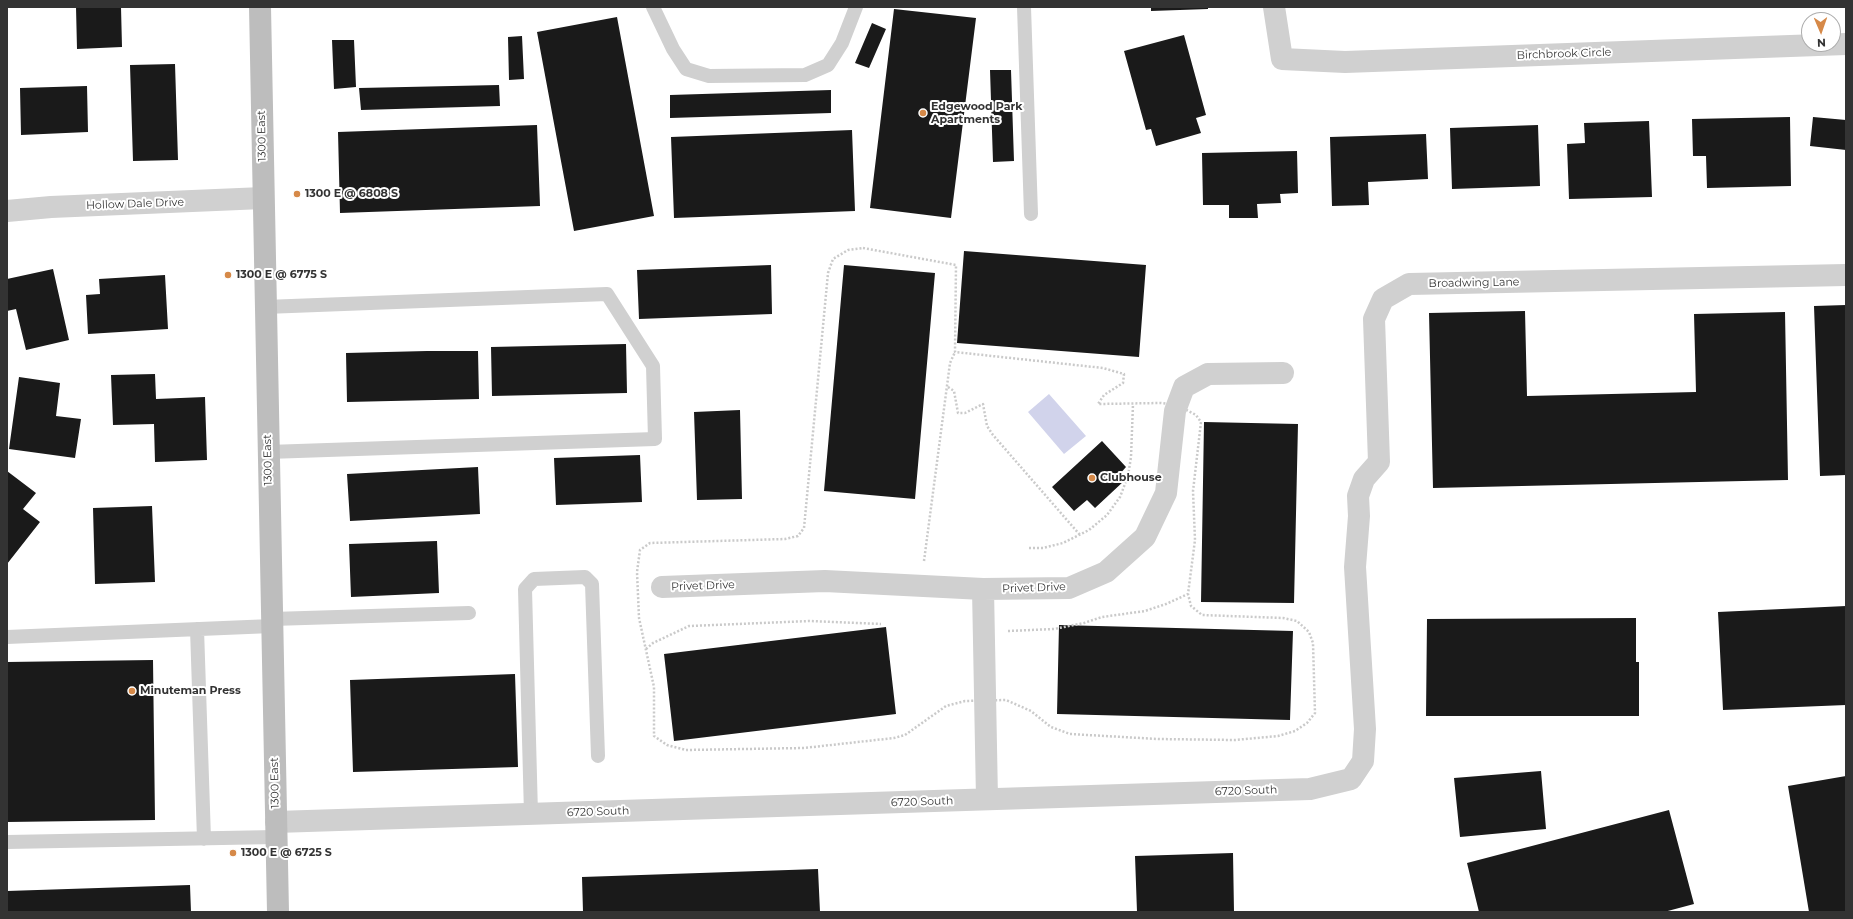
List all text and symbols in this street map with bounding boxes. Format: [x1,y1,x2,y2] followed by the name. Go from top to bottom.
[1801,12,1841,52] north arrow
[1817,36,1826,50] text: N
[1516,46,1612,62] street label: Birchbrook Circle
[931,100,1022,126] place label: Edgewood Park Apartments
[918,108,928,118] marker: Edgewood Park Apartments
[255,110,269,162] street label: 1300 East
[305,187,398,201] place label: 1300 E @ 6808 S
[292,189,302,199] marker: 1300 E @ 6808 S
[86,196,184,212] street label: Hollow Dale Drive
[236,268,327,282] place label: 1300 E @ 6775 S
[223,270,233,280] marker: 1300 E @ 6775 S
[1428,276,1520,290] street label: Broadwing Lane
[261,434,275,486] street label: 1300 East
[1100,471,1162,485] place label: Clubhouse
[1087,473,1097,483] marker: Clubhouse
[671,578,735,594] street label: Privet Drive
[1002,580,1066,596] street label: Privet Drive
[140,684,241,698] place label: Minuteman Press
[127,686,137,696] marker: Minuteman Press
[268,757,282,809] street label: 1300 East
[1215,783,1277,799] street label: 6720 South
[891,794,953,810] street label: 6720 South
[567,804,629,820] street label: 6720 South
[241,846,332,860] place label: 1300 E @ 6725 S
[228,848,238,858] marker: 1300 E @ 6725 S

